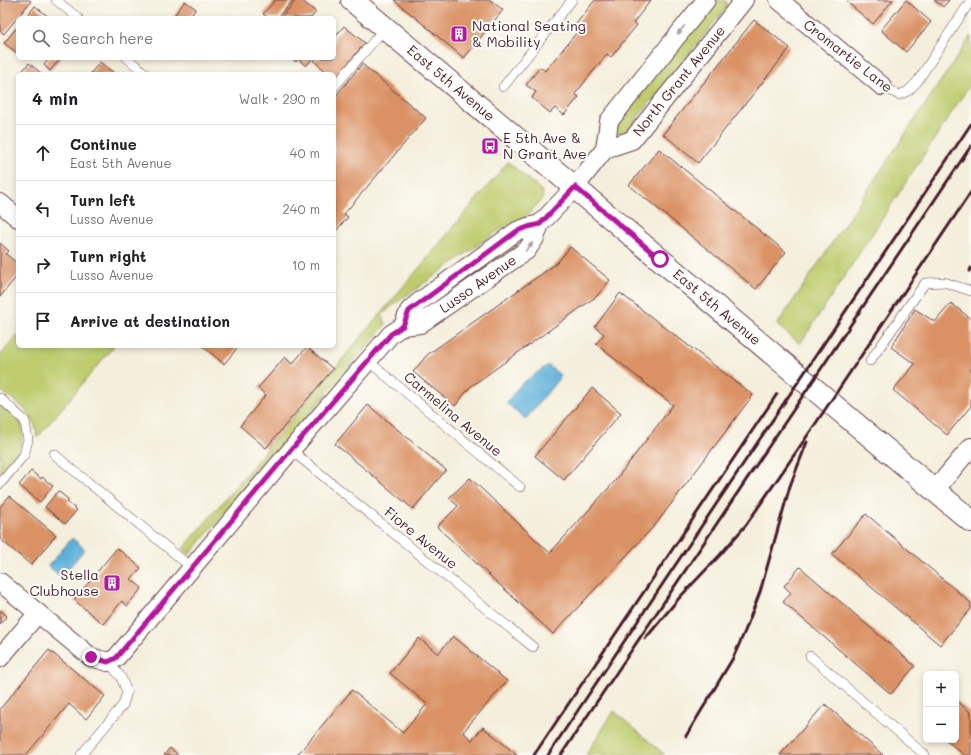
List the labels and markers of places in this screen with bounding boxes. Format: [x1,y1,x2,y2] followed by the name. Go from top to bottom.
[472,16,586,51] place label: National Seating & Mobility
[449,24,469,44] building icon: National Seating & Mobility
[503,128,587,163] place label: E 5th Ave & N Grant Ave
[480,136,500,156] bus stop icon: E 5th Ave & N Grant Ave
[30,565,99,600] place label: Stella Clubhouse
[102,573,122,593] building icon: Stella Clubhouse

